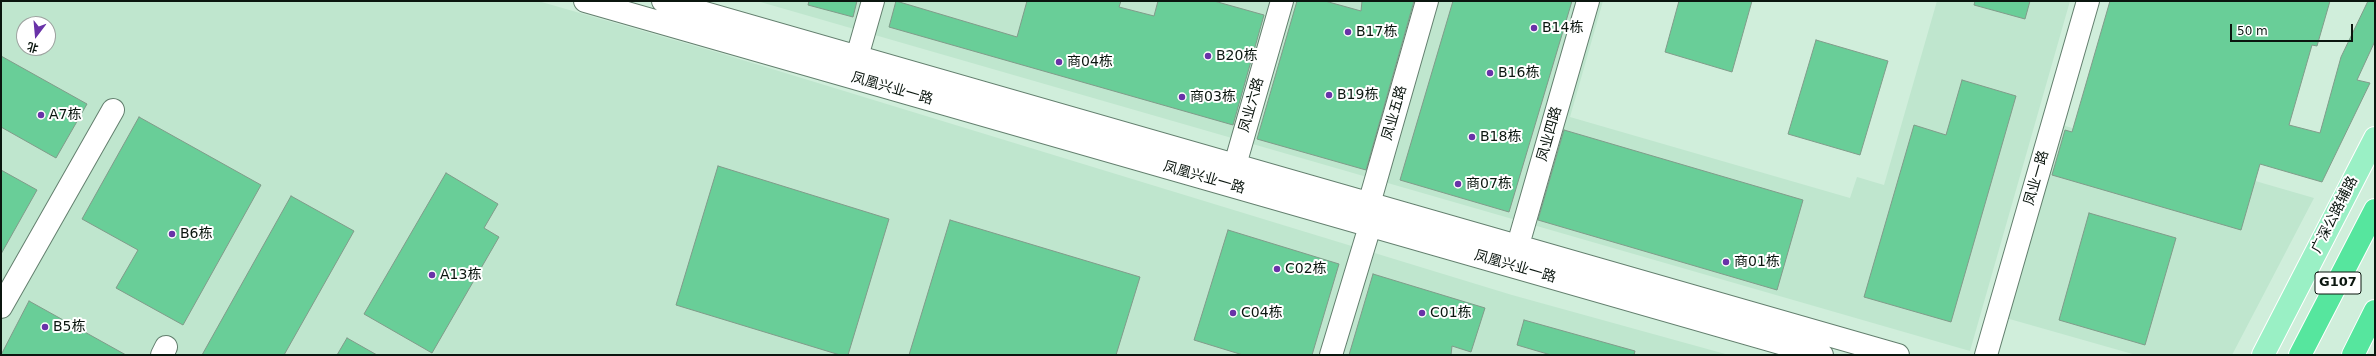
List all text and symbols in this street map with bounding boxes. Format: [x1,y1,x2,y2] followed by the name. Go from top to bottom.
[16,16,56,56] north arrow
[2232,16,2355,42] scale bar
[1542,20,1583,36] place label: B14栋
[1529,23,1539,33] marker: B14栋
[1356,24,1397,40] place label: B17栋
[2237,24,2268,38] text: 50 m
[1343,27,1353,37] marker: B17栋
[26,39,40,55] text: 北
[1216,48,1257,64] place label: B20栋
[1203,51,1213,61] marker: B20栋
[1067,54,1113,70] place label: 商04栋
[1054,57,1064,67] marker: 商04栋
[1498,65,1539,81] place label: B16栋
[1485,68,1495,78] marker: B16栋
[849,69,935,109] street label: 凤凰兴业一路
[1236,76,1268,134] street label: 凤业六路
[1379,84,1411,142] street label: 凤业五路
[1337,87,1378,103] place label: B19栋
[1190,89,1236,105] place label: 商03栋
[1324,90,1334,100] marker: B19栋
[1177,92,1187,102] marker: 商03栋
[1534,105,1566,163] street label: 凤业四路
[49,107,81,123] place label: A7栋
[36,110,46,120] marker: A7栋
[1480,129,1521,145] place label: B18栋
[1467,132,1477,142] marker: B18栋
[2021,149,2053,207] street label: 凤业一路
[1161,158,1247,198] street label: 凤凰兴业一路
[2308,174,2362,256] street label: 广深公路辅路
[1466,176,1512,192] place label: 商07栋
[1453,179,1463,189] marker: 商07栋
[180,226,213,242] place label: B6栋
[167,229,177,239] marker: B6栋
[1472,247,1558,287] street label: 凤凰兴业一路
[1734,254,1780,270] place label: 商01栋
[1721,257,1731,267] marker: 商01栋
[1285,261,1327,277] place label: C02栋
[1272,264,1282,274] marker: C02栋
[440,267,481,283] place label: A13栋
[427,270,437,280] marker: A13栋
[2315,272,2361,294] road number: G107
[1241,305,1283,321] place label: C04栋
[1430,305,1472,321] place label: C01栋
[1228,308,1238,318] marker: C04栋
[1417,308,1427,318] marker: C01栋
[53,319,86,335] place label: B5栋
[40,322,50,332] marker: B5栋

